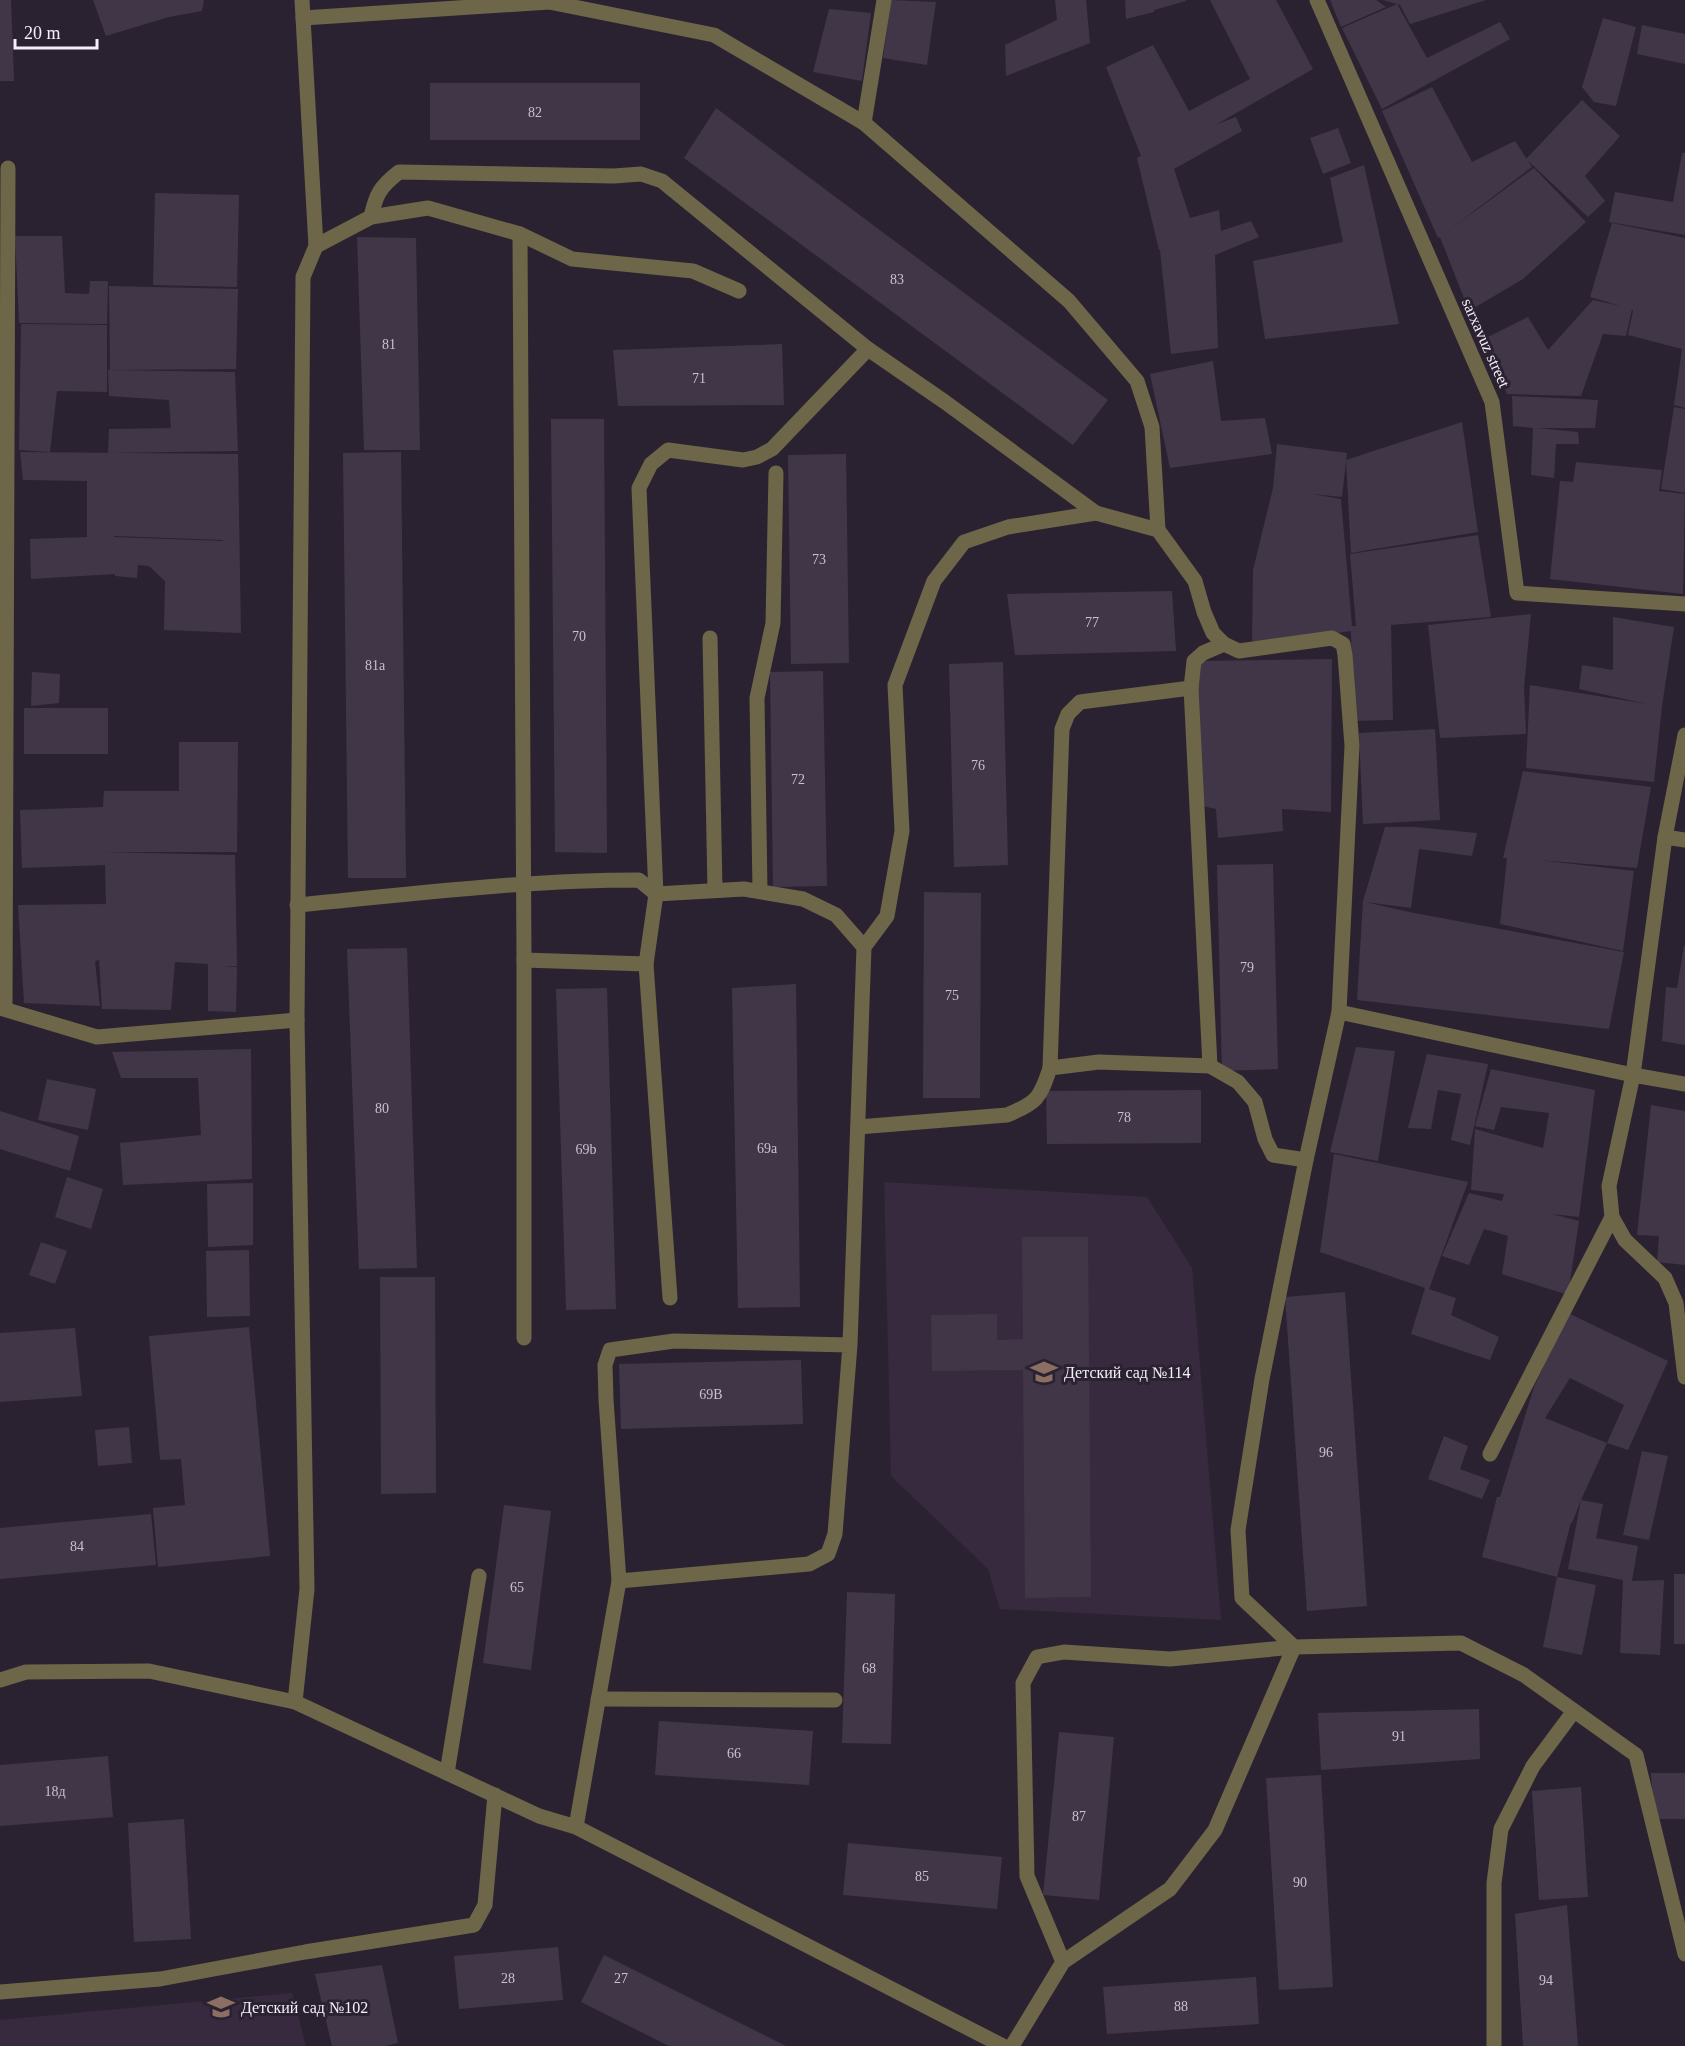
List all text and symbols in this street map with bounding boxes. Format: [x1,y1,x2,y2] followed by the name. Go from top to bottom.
[15,12,98,50] scale bar
[24,23,61,43] text: 20 m
[528,105,542,120] house number: 82
[890,272,904,287] house number: 83
[1459,296,1513,391] street label: sarxavuz street
[382,337,396,352] house number: 81
[692,371,706,386] house number: 71
[812,552,826,567] house number: 73
[1085,615,1099,630] house number: 77
[572,629,586,644] house number: 70
[365,658,386,673] house number: 81a
[971,758,985,773] house number: 76
[791,772,805,787] house number: 72
[1240,960,1254,975] house number: 79
[945,988,959,1003] house number: 75
[375,1101,389,1116] house number: 80
[1117,1110,1131,1125] house number: 78
[757,1141,778,1156] house number: 69a
[576,1142,597,1157] house number: 69b
[1029,1357,1059,1387] school or university icon: Детский сад №114
[1064,1364,1191,1382] place label: Детский сад №114
[699,1387,723,1402] house number: 69В
[1319,1445,1333,1460] house number: 96
[70,1539,84,1554] house number: 84
[510,1580,524,1595] house number: 65
[862,1661,876,1676] house number: 68
[1392,1729,1406,1744] house number: 91
[727,1746,741,1761] house number: 66
[44,1784,66,1799] house number: 18д
[1072,1809,1086,1824] house number: 87
[915,1869,929,1884] house number: 85
[1293,1875,1307,1890] house number: 90
[501,1971,515,1986] house number: 28
[614,1971,628,1986] house number: 27
[1539,1973,1553,1988] house number: 94
[206,1992,236,2022] school or university icon: Детский сад №102
[241,1999,368,2017] place label: Детский сад №102
[1174,1999,1188,2014] house number: 88

